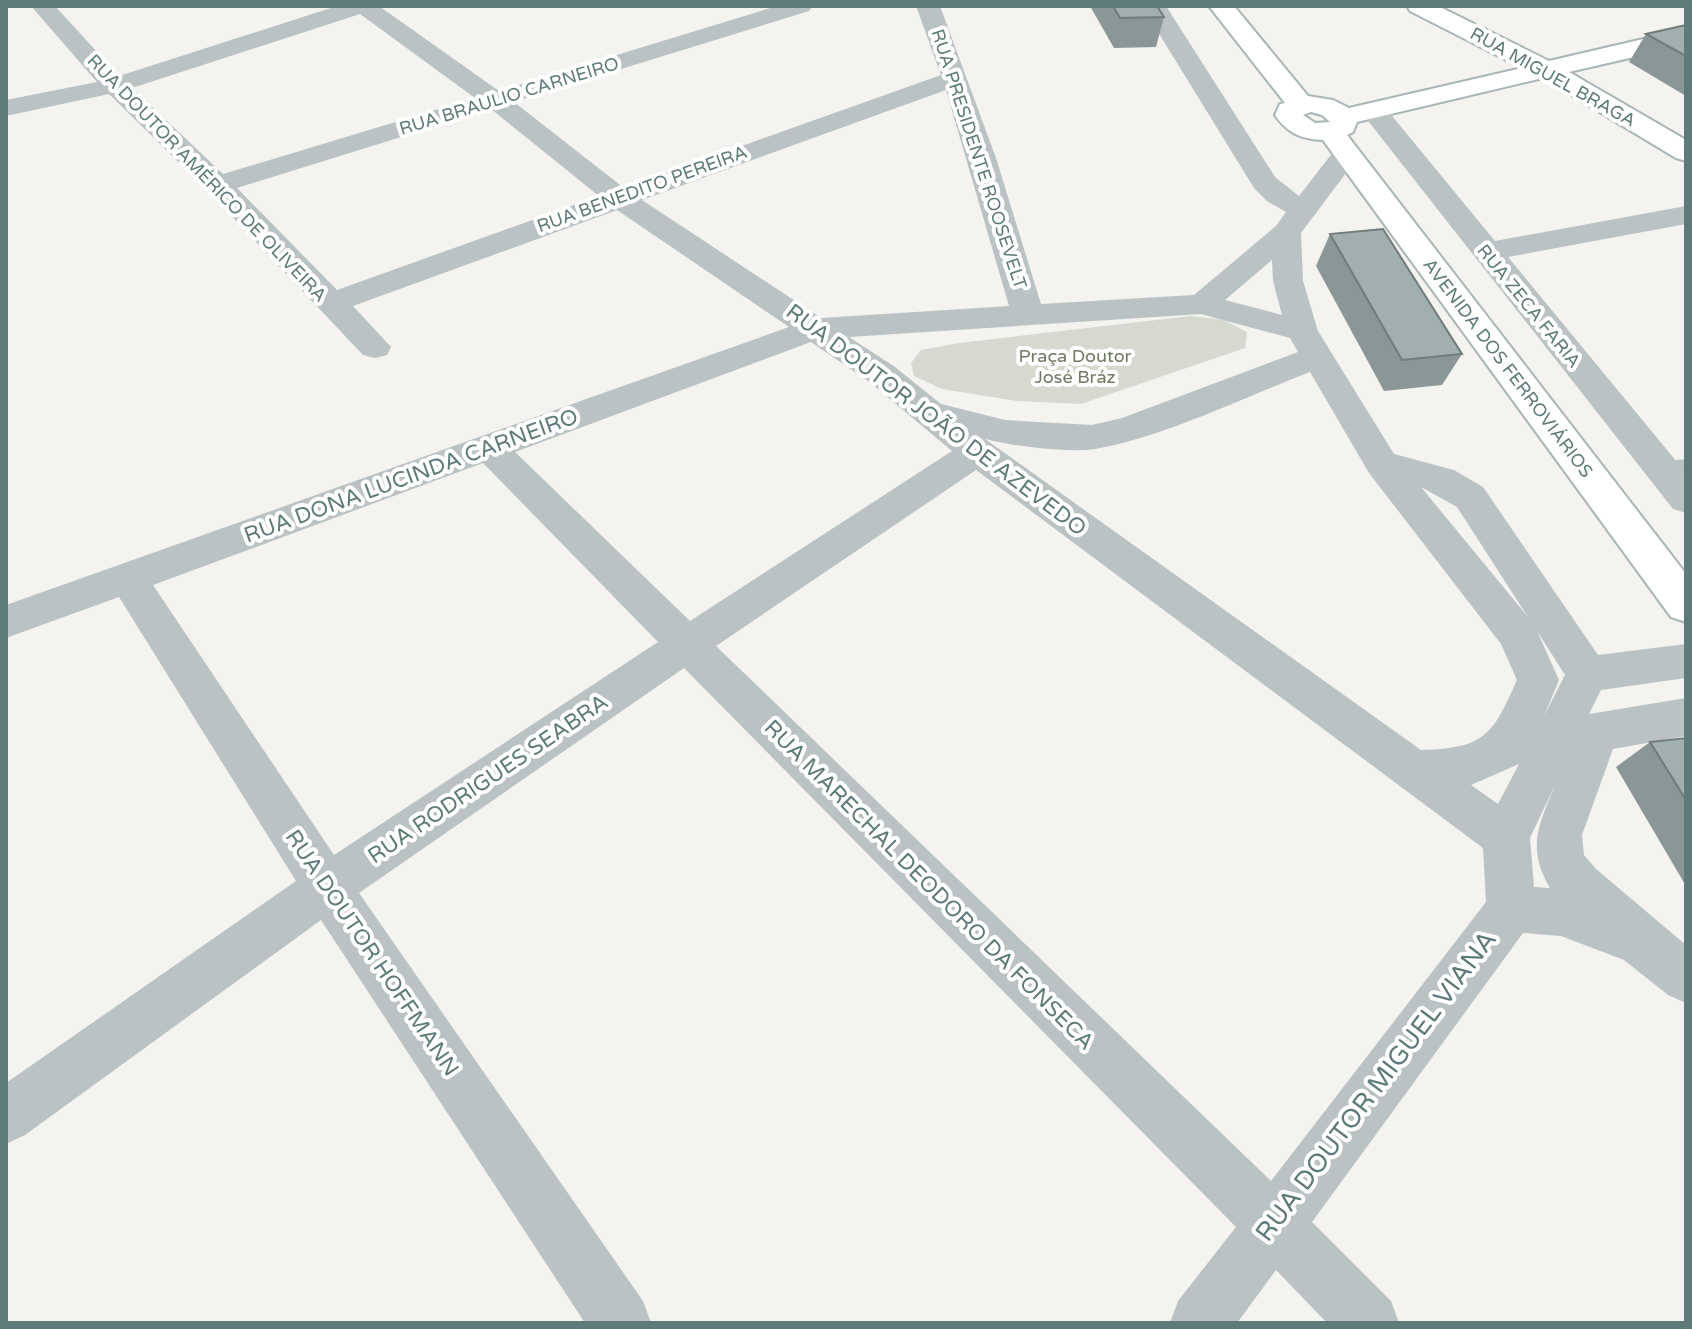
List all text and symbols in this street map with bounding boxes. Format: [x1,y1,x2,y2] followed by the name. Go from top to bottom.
[1466,22,1640,132] street label: RUA MIGUEL BRAGA
[926,26,1032,292] street label: RUA PRESIDENTE ROOSEVELT
[83,50,331,306] street label: RUA DOUTOR AMÉRICO DE OLIVEIRA
[397,52,621,140] street label: RUA BRAULIO CARNEIRO
[534,141,750,237] street label: RUA BENEDITO PEREIRA
[1472,240,1586,372] street label: RUA ZECA FARIA
[1418,254,1598,482] street label: AVENIDA DOS FERROVIÁRIOS
[781,299,1091,541] street label: RUA DOUTOR JOÃO DE AZEVEDO
[1018,345,1132,388] park label: Praça Doutor José Bráz
[240,403,582,549] street label: RUA DONA LUCINDA CARNEIRO
[363,689,613,869] street label: RUA RODRIGUES SEABRA
[759,715,1099,1055] street label: RUA MARECHAL DEODORO DA FONSECA
[280,825,464,1081] street label: RUA DOUTOR HOFFMANN
[1249,924,1503,1248] street label: RUA DOUTOR MIGUEL VIANA

